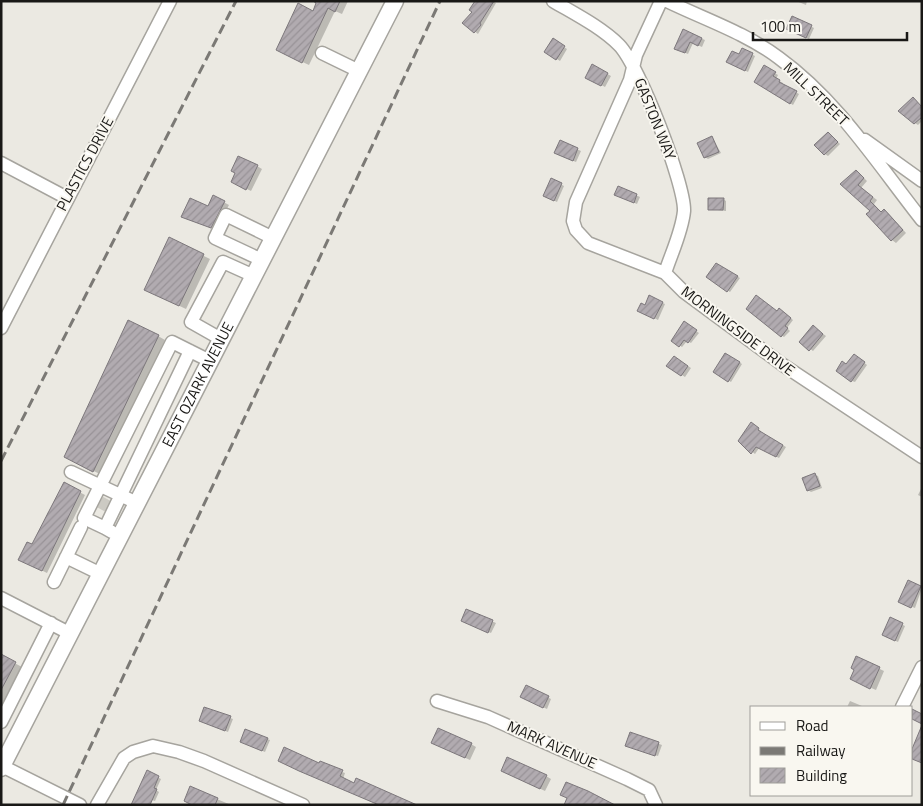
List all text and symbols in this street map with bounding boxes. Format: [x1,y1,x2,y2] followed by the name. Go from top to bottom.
[753,10,907,42] scale bar
[760,15,801,38] text: 100 m
[778,56,855,131] street label: MILL STREET
[629,74,682,163] street label: GASTON WAY
[50,113,119,215] street label: PLASTICS DRIVE
[676,280,800,381] street label: MORNINGSIDE DRIVE
[156,318,239,451] street label: EAST OZARK AVENUE
[750,706,913,796] legend
[504,714,601,775] street label: MARK AVENUE
[796,714,828,737] text: Road
[796,739,846,762] text: Railway
[796,764,847,787] text: Building

